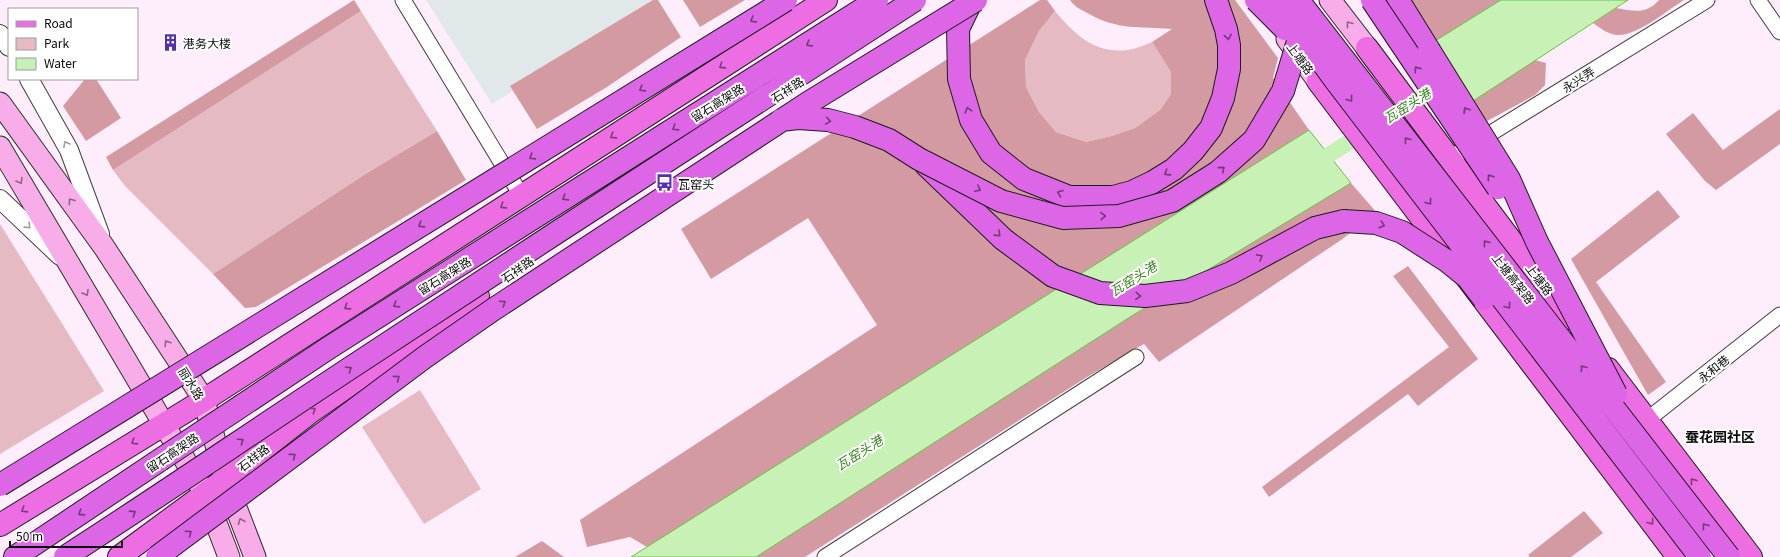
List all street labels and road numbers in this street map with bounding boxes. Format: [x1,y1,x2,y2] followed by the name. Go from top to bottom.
[1284,38,1318,78] street label: 上塘路
[1558,62,1598,96] street label: 永兴弄
[767,72,807,106] street label: 石祥路
[687,79,747,125] street label: 留石高架路
[1489,249,1539,307] street label: 上塘高架路
[414,252,474,298] street label: 留石高架路
[497,252,537,286] street label: 石祥路
[1522,260,1558,298] street label: 上塘路
[1694,350,1732,386] street label: 永和巷
[175,363,209,403] street label: 丽水路
[142,428,202,476] street label: 留石高架路
[234,439,272,475] street label: 石祥路

